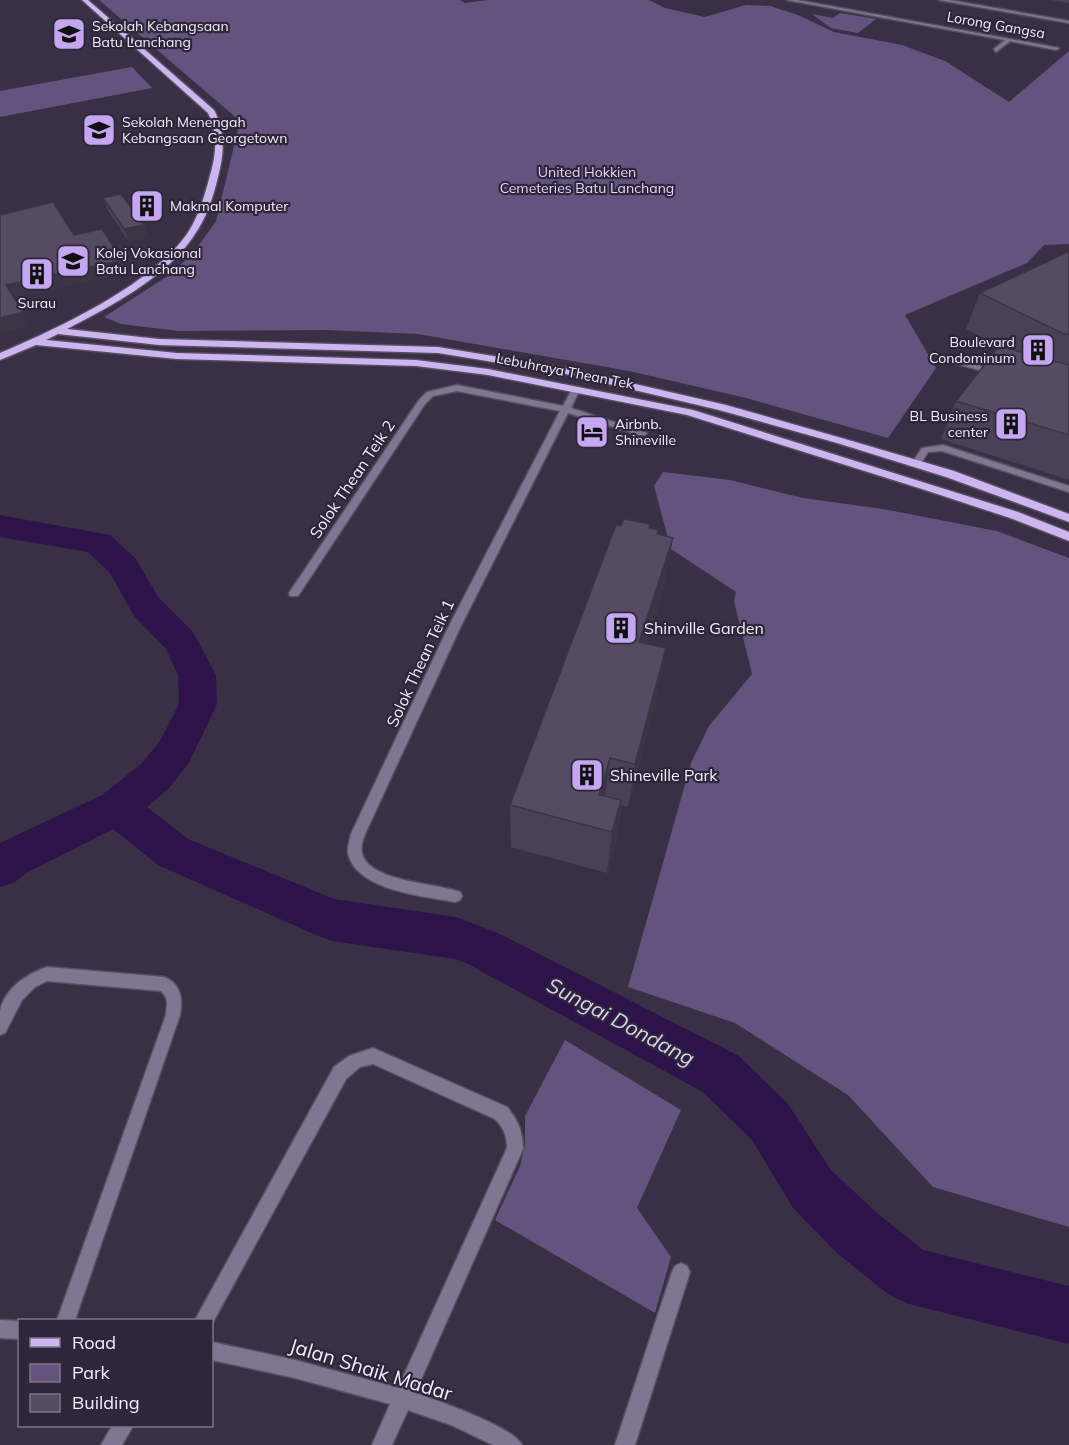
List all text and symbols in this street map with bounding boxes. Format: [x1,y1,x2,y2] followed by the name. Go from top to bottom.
[945,8,1047,42] street label: Lorong Gangsa
[51,16,87,52] school or university icon: Sekolah Kebangsaan Batu Lanchang
[92,17,229,51] place label: Sekolah Kebangsaan Batu Lanchang
[81,112,117,148] school or university icon: Sekolah Menengah Kebangsaan Georgetown
[122,113,287,147] place label: Sekolah Menengah Kebangsaan Georgetown
[500,163,674,197] park label: United Hokkien Cemeteries Batu Lanchang
[129,188,165,224] building icon: Makmal Komputer
[170,197,289,215] place label: Makmal Komputer
[55,243,91,279] school or university icon: Kolej Vokasional Batu Lanchang
[96,244,201,278] place label: Kolej Vokasional Batu Lanchang
[19,256,55,292] building icon: Surau
[18,294,56,312] place label: Surau
[1020,332,1056,368] building icon: Boulevard Condominum
[929,333,1015,367] place label: Boulevard Condominum
[495,349,636,393] street label: Lebuhraya Thean Tek
[993,406,1029,442] building icon: BL Business center
[910,407,989,441] place label: BL Business center
[574,414,610,450] hotel icon: Airbnb. Shineville
[615,415,676,449] place label: Airbnb. Shineville
[305,416,399,542] street label: Solok Thean Teik 2
[382,596,458,730] street label: Solok Thean Teik 1
[603,610,639,646] building icon: Shinville Garden
[644,618,764,638] place label: Shinville Garden
[569,757,605,793] building icon: Shineville Park
[610,765,718,785] place label: Shineville Park
[543,971,700,1071] water label: Sungai Dondang
[18,1319,213,1427] legend
[72,1331,116,1354] text: Road
[286,1332,456,1406] street label: Jalan Shaik Madar
[72,1361,111,1384] text: Park
[72,1391,140,1414] text: Building

